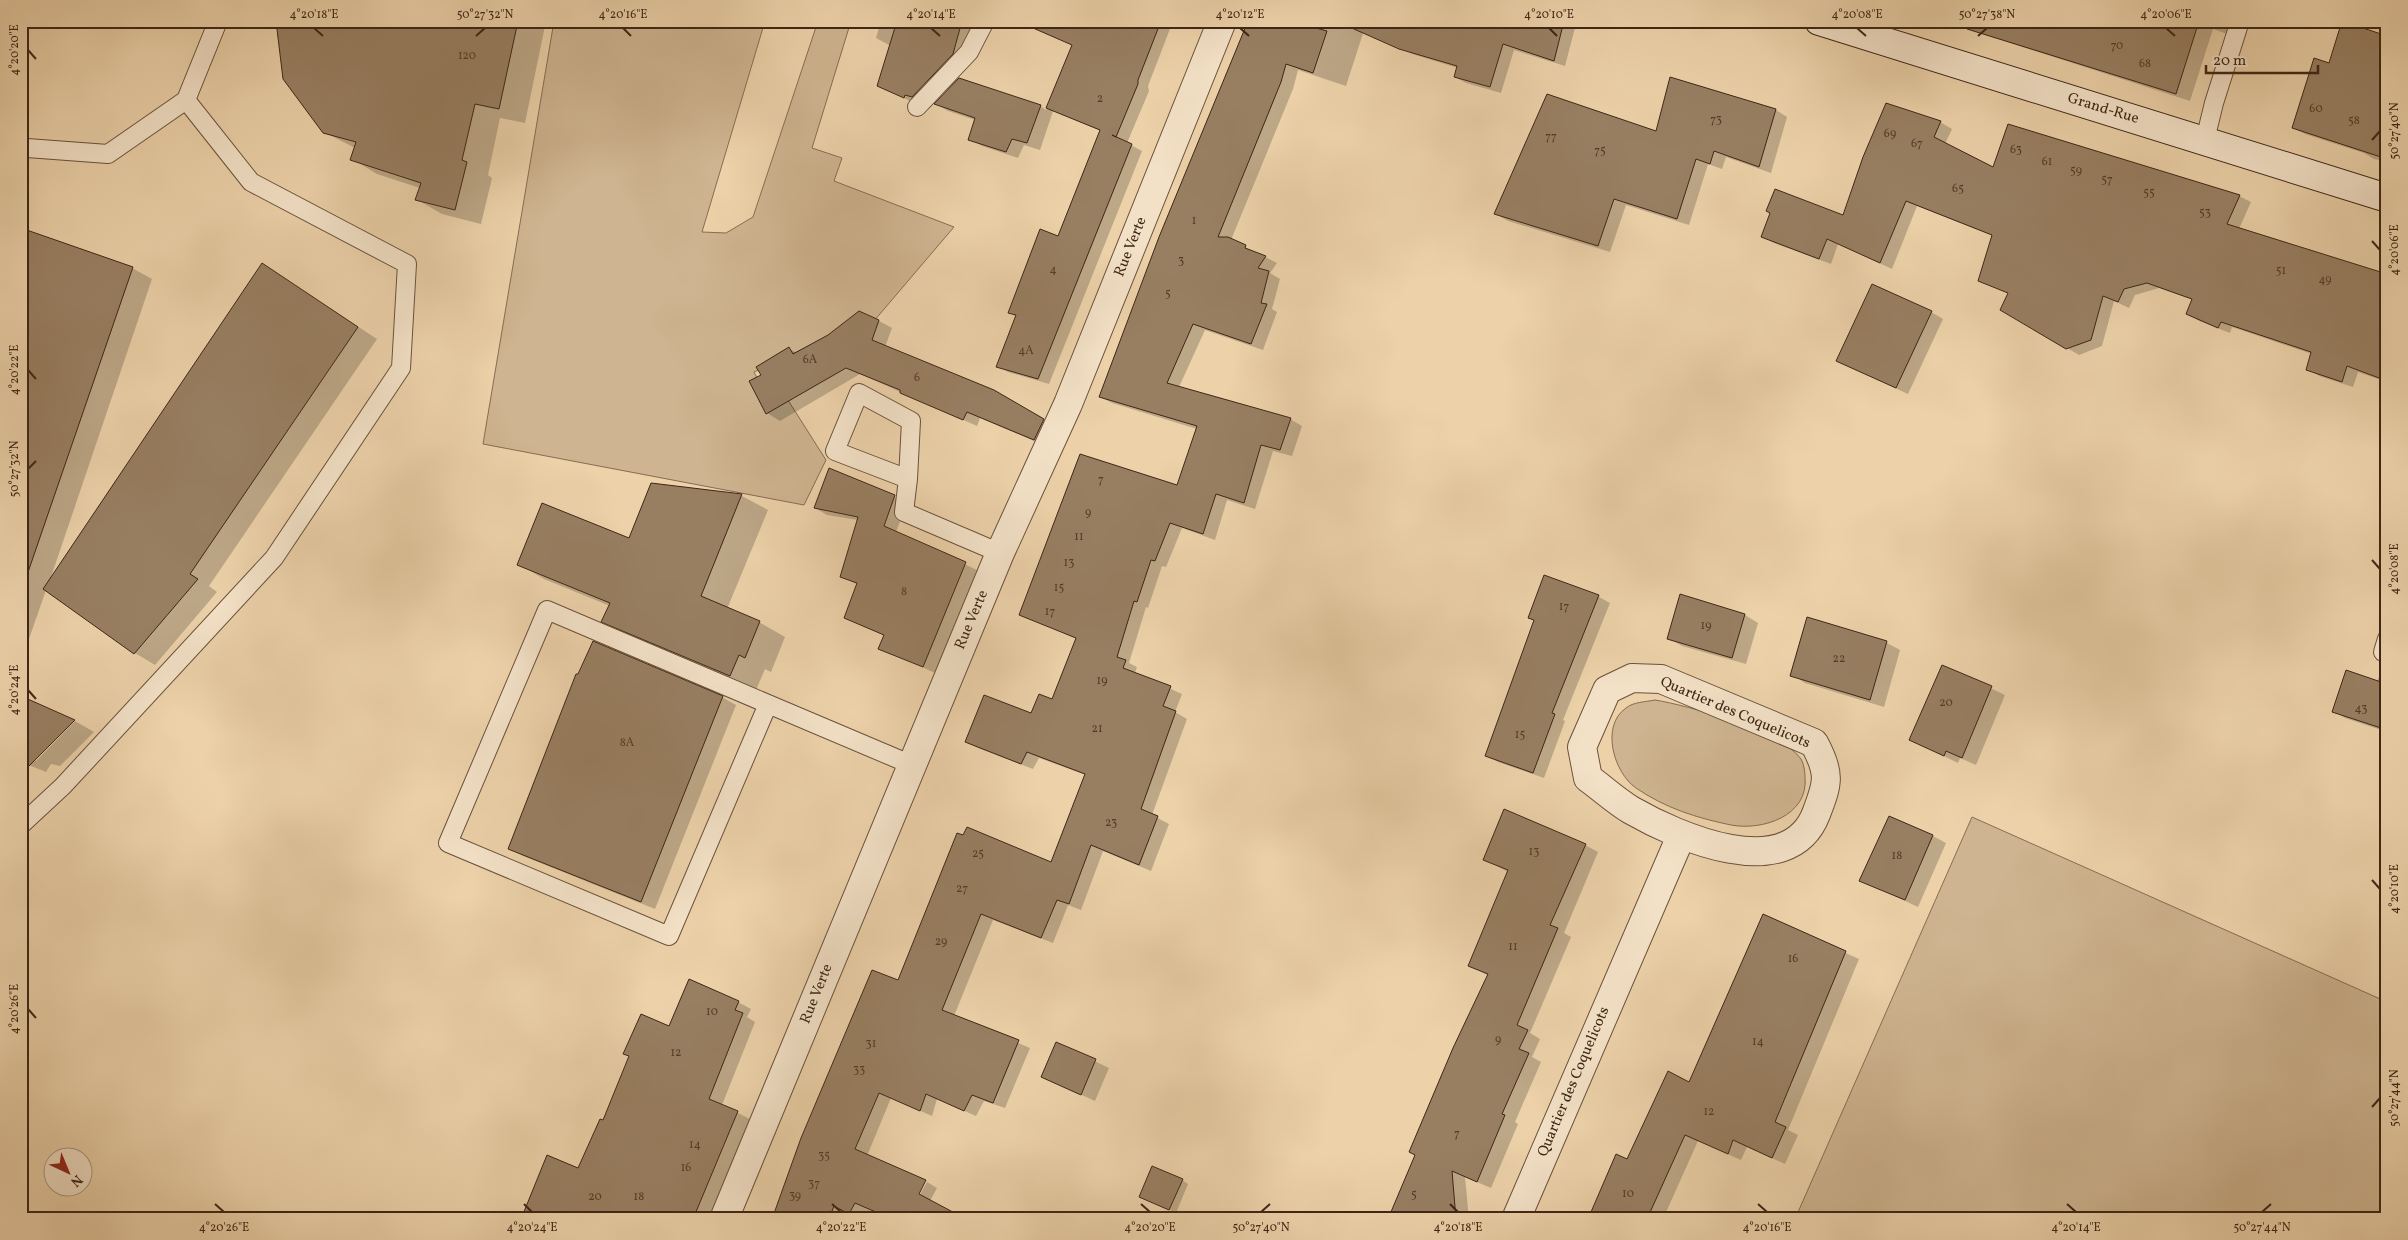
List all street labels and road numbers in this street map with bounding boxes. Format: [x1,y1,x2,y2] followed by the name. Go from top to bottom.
[2065,88,2141,130] street label: Grand-Rue
[1109,214,1153,280] street label: Rue Verte
[950,587,994,653] street label: Rue Verte
[1657,672,1813,754] street label: Quartier des Coquelicots
[795,961,839,1027] street label: Rue Verte
[1533,1004,1615,1160] street label: Quartier des Coquelicots

